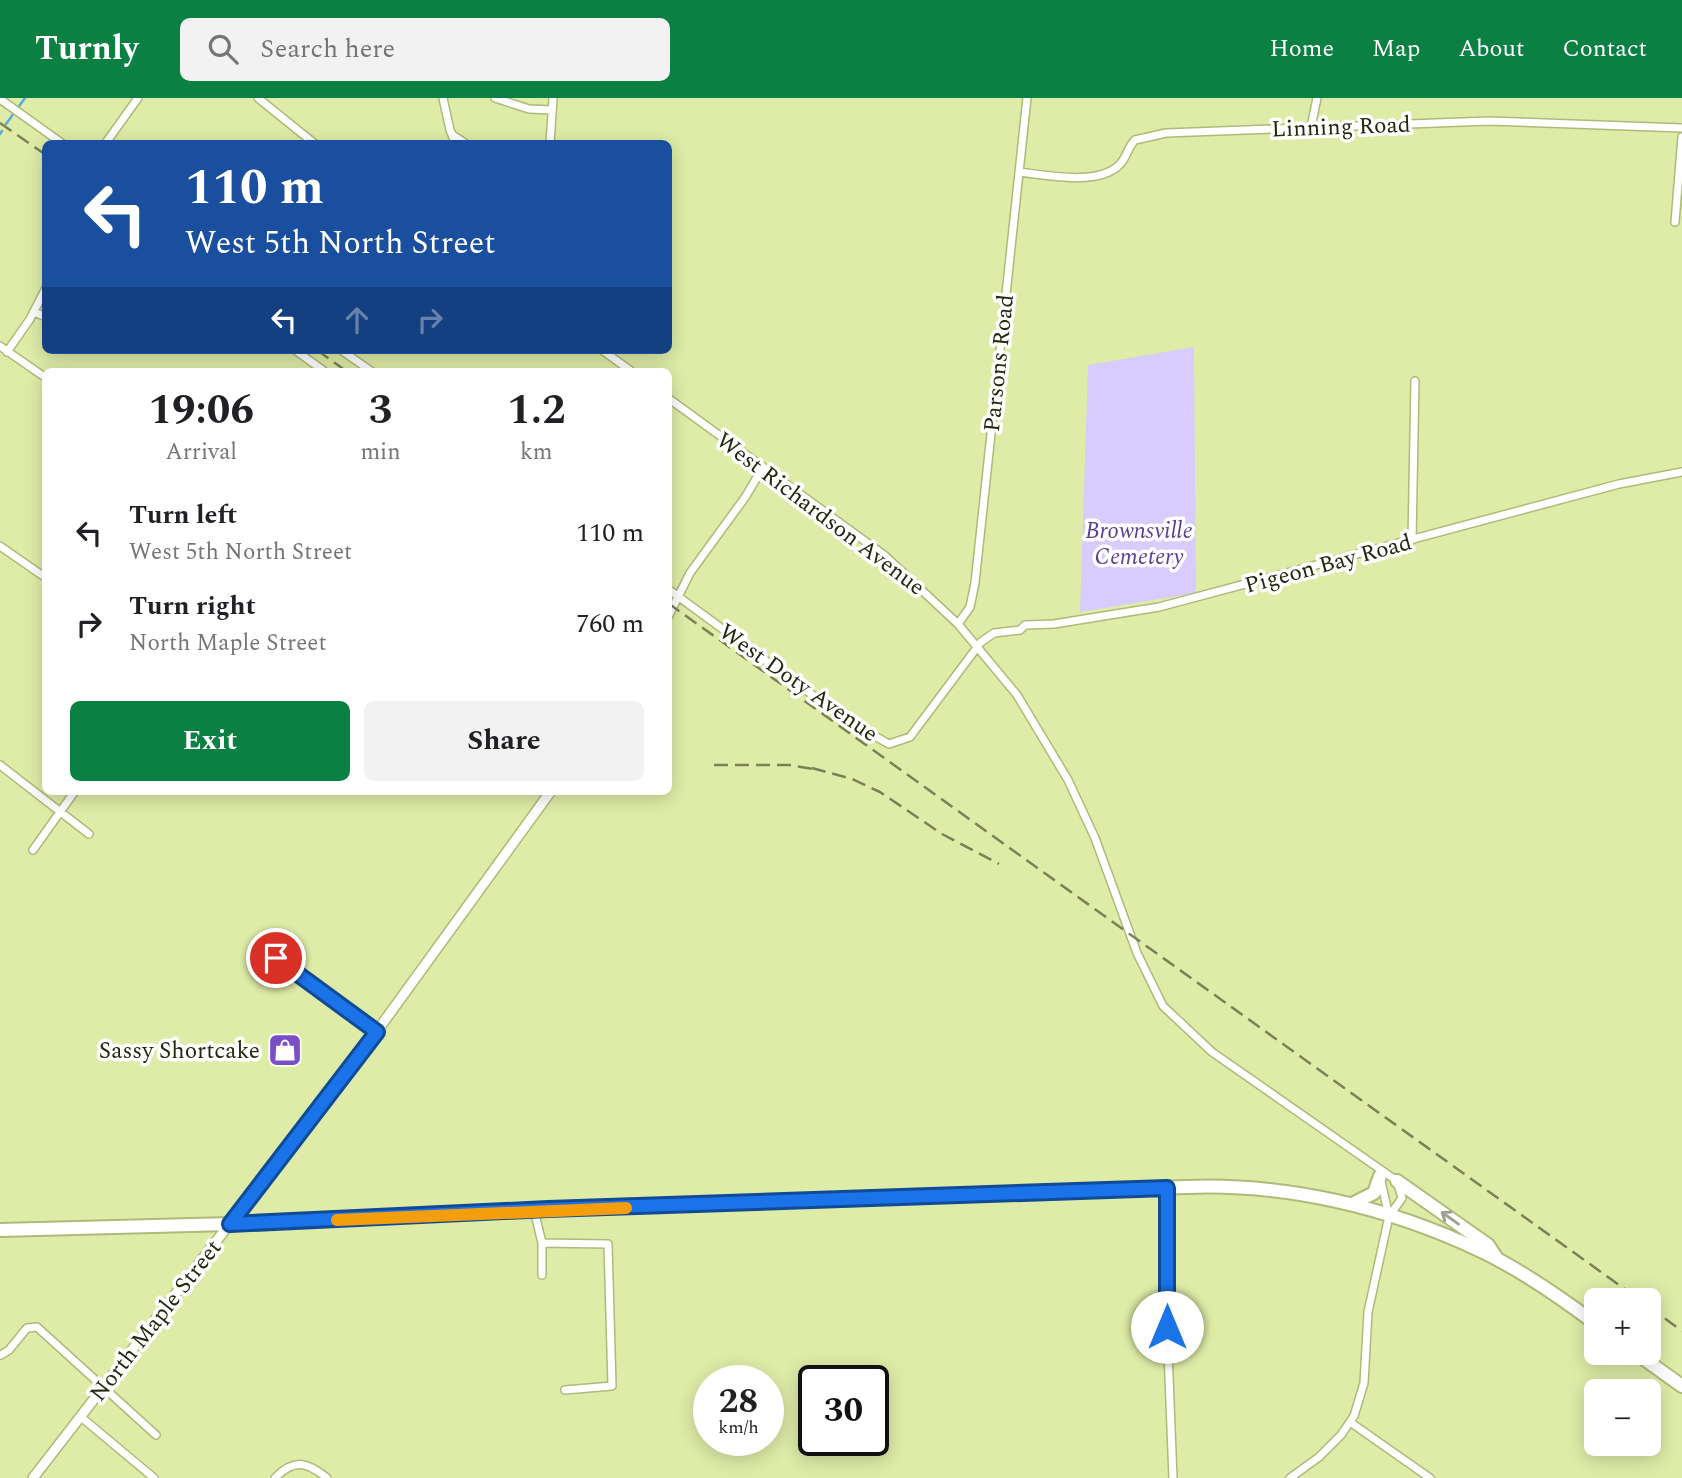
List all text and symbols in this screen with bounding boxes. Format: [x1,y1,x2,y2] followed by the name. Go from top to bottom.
[180,18,670,81] search box
[35,24,138,74] text: Turnly
[260,29,395,69] text: Search here
[204,30,242,68] icon: search
[1269,31,1334,67] text: Home
[1372,31,1420,67] text: Map
[1458,31,1524,67] text: About
[1562,31,1647,67] text: Contact
[1271,108,1411,147] street label: Linning Road
[185,151,324,226] text: 110 m
[70,168,161,259] icon: left
[185,219,496,268] text: West 5th North Street
[975,293,1024,434] street label: Parsons Road
[265,301,303,339] icon: left
[338,301,376,339] icon: ahead
[411,301,449,339] icon: right
[148,379,254,442] text: 19:06
[369,379,392,442] text: 3
[507,379,566,442] text: 1.2
[708,424,932,605] street label: West Richardson Avenue
[165,435,237,470] text: Arrival
[360,435,401,470] text: min
[520,435,553,470] text: km
[129,495,237,535] text: Turn left
[576,513,644,553] text: 110 m
[70,514,108,552] icon: left
[1085,514,1193,575] park label: Brownsville Cemetery
[1241,525,1416,604] street label: Pigeon Bay Road
[129,535,352,570] text: West 5th North Street
[129,586,256,626] text: Turn right
[576,604,644,644] text: 760 m
[70,605,108,643] icon: right
[711,615,885,751] street label: West Doty Avenue
[129,626,327,661] text: North Maple Street
[70,701,350,781] button: Exit
[364,701,644,781] button: Share
[246,928,306,988] pin
[257,939,295,977] icon: arrive
[266,1031,304,1069] shop icon: Sassy Shortcake
[99,1034,260,1069] place label: Sassy Shortcake
[1441,1211,1460,1225] one-way arrow
[82,1232,231,1410] street label: North Maple Street
[1584,1288,1661,1456] map controls
[1584,1288,1661,1365] button: +
[1130,1290,1204,1364] position arrow
[798,1365,889,1456] speed limit sign: 30
[719,1375,758,1428] text: 28
[1584,1379,1661,1456] button: −
[718,1414,759,1441] text: km/h

